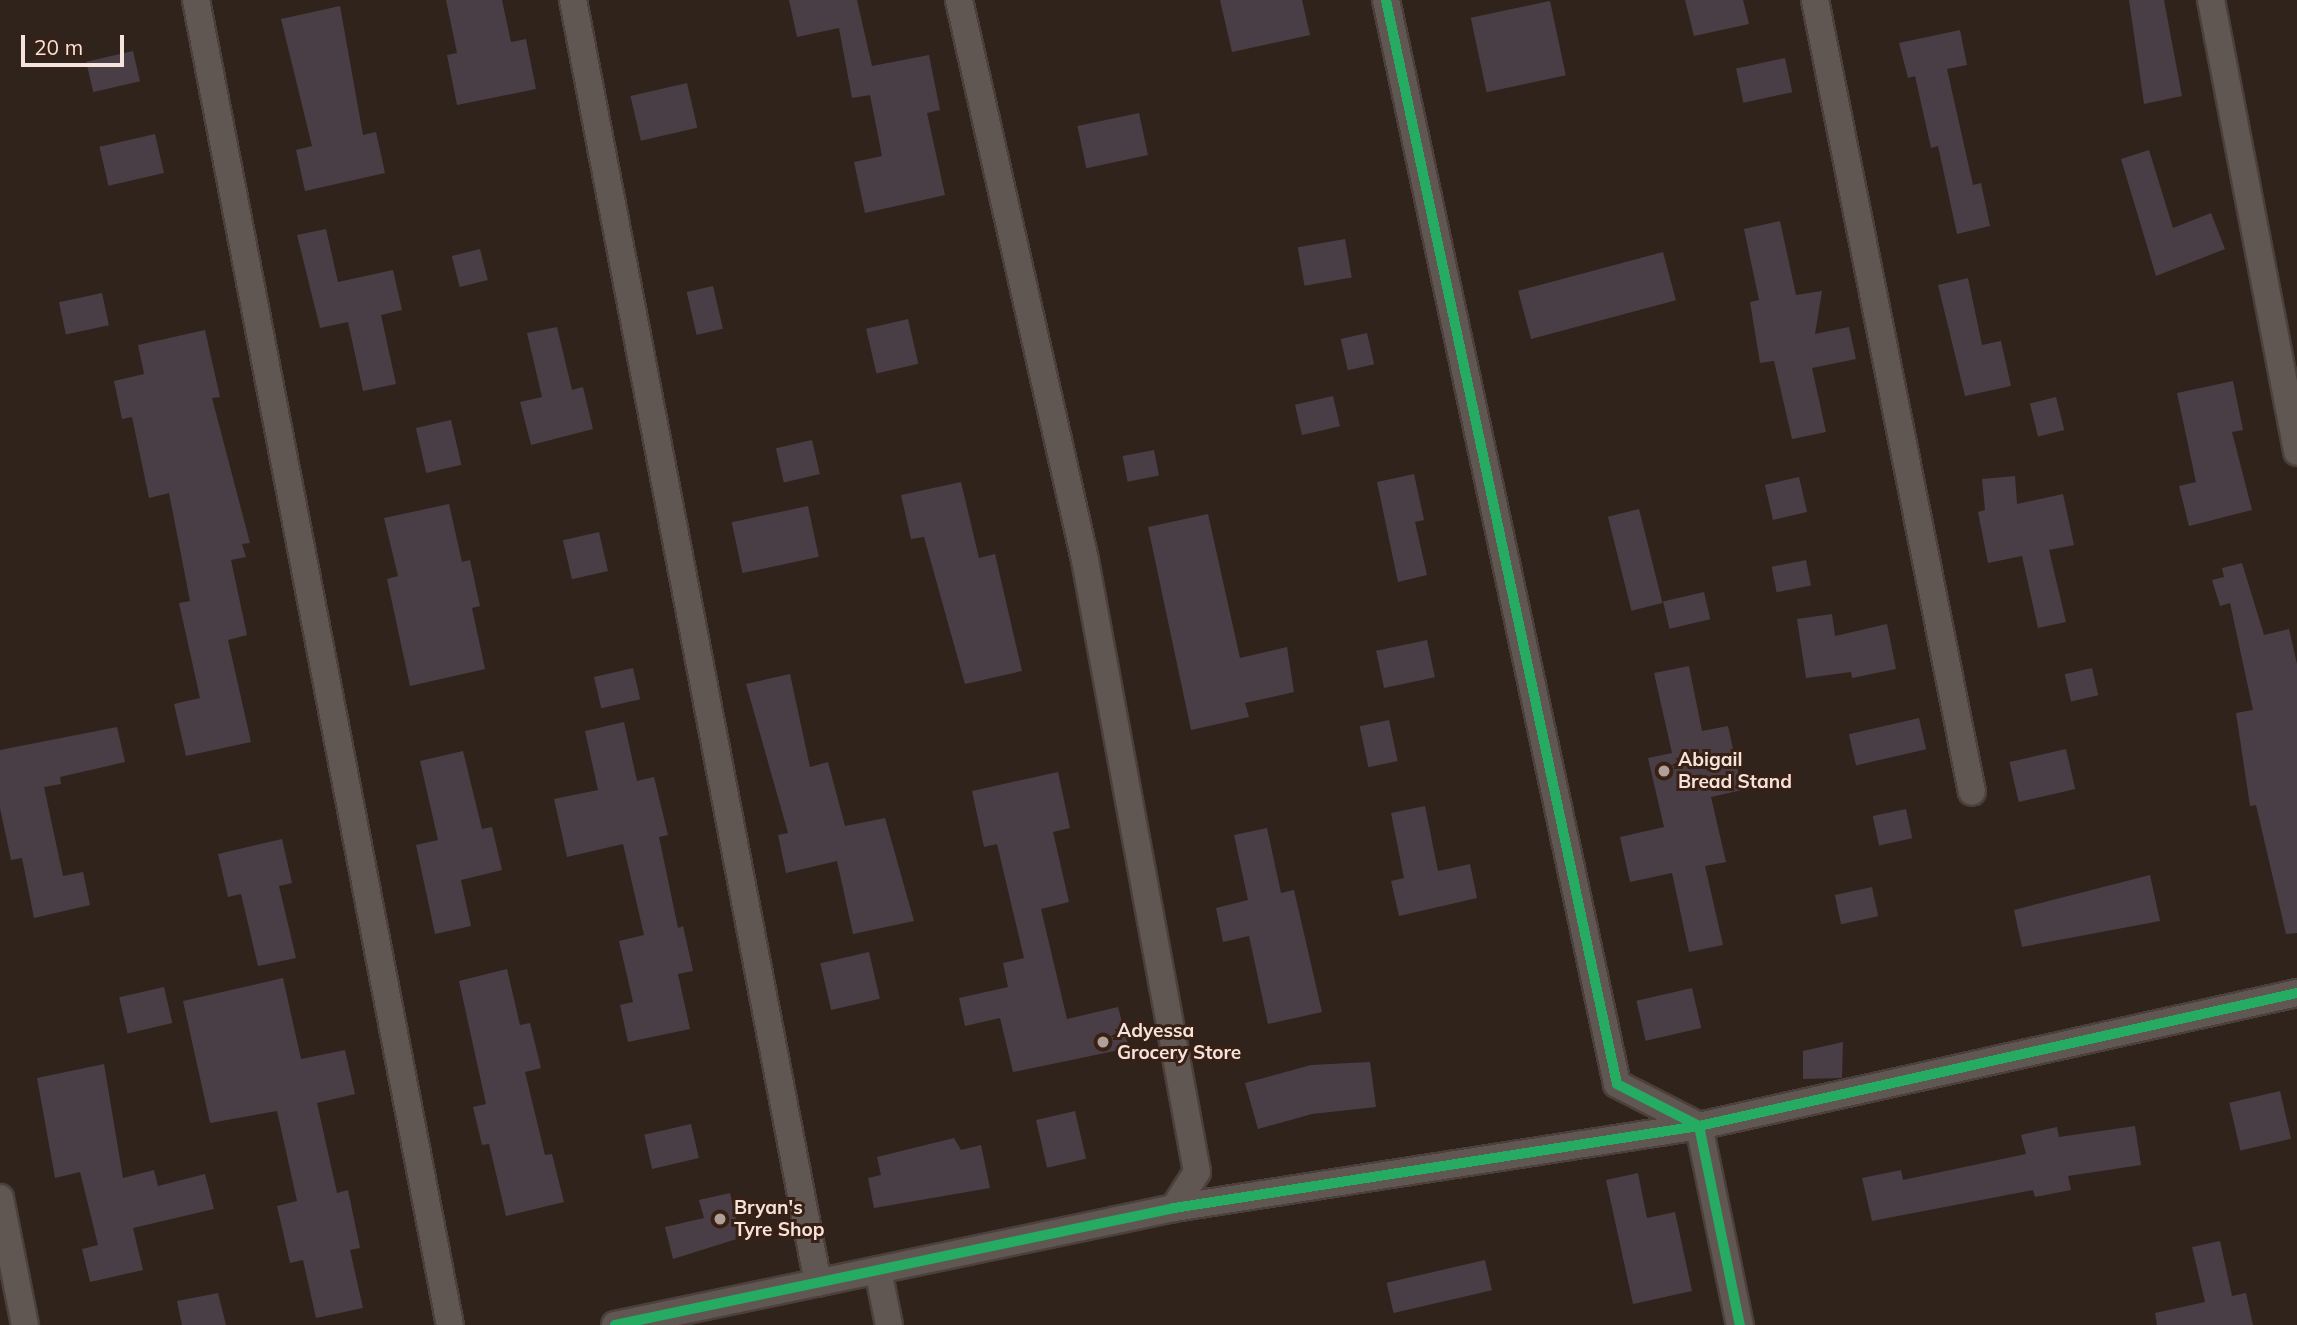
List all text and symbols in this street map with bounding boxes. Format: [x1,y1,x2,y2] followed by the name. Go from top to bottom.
[24,21,128,65] scale bar
[34,34,83,60] text: 20 m
[1678,749,1792,793] place label: Abigail Bread Stand
[1656,763,1672,779] marker: Abigail Bread Stand
[1117,1020,1241,1064] place label: Adyessa Grocery Store
[1095,1034,1111,1050] marker: Adyessa Grocery Store
[734,1197,824,1241] place label: Bryan's Tyre Shop
[712,1211,728,1227] marker: Bryan's Tyre Shop

